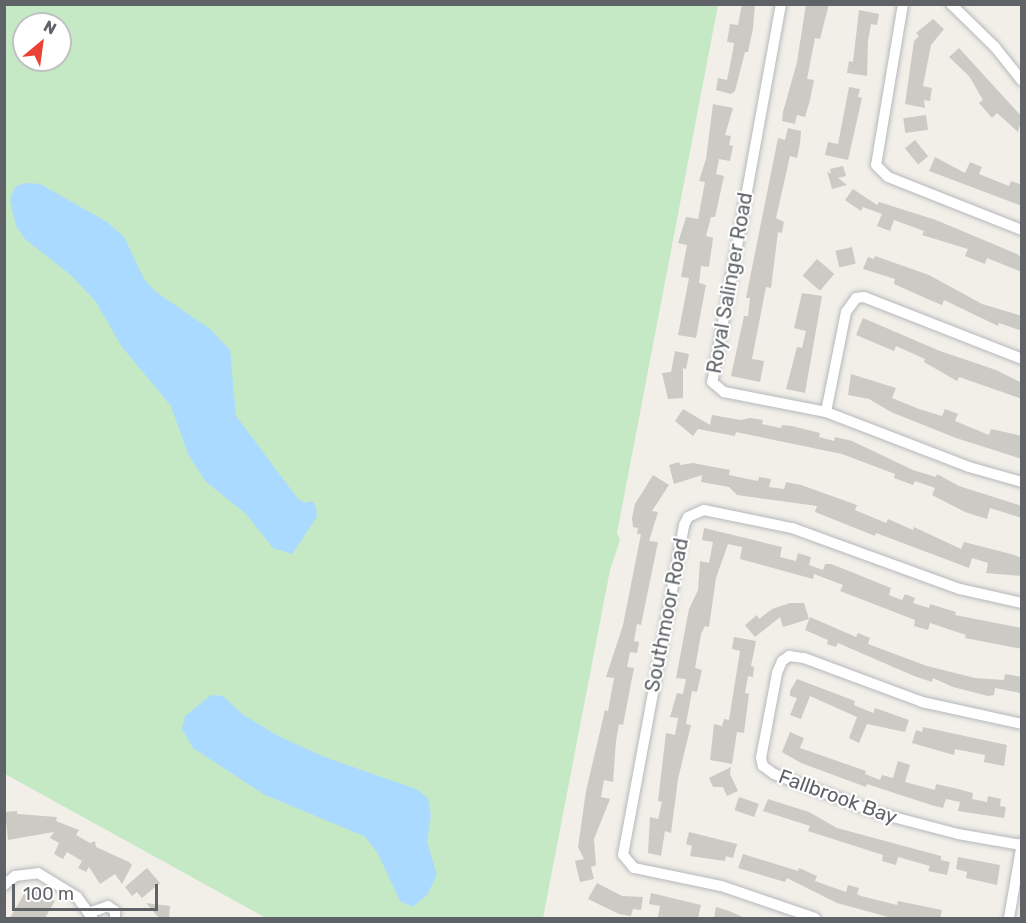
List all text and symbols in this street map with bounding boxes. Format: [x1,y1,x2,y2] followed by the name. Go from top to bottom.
[12,12,72,72] north arrow
[40,16,60,39] text: N
[702,190,758,376] street label: Royal Salinger Road
[640,536,694,694] street label: Southmoor Road
[775,764,901,830] street label: Fallbrook Bay
[15,872,160,910] scale bar
[23,883,74,905] text: 100 m

